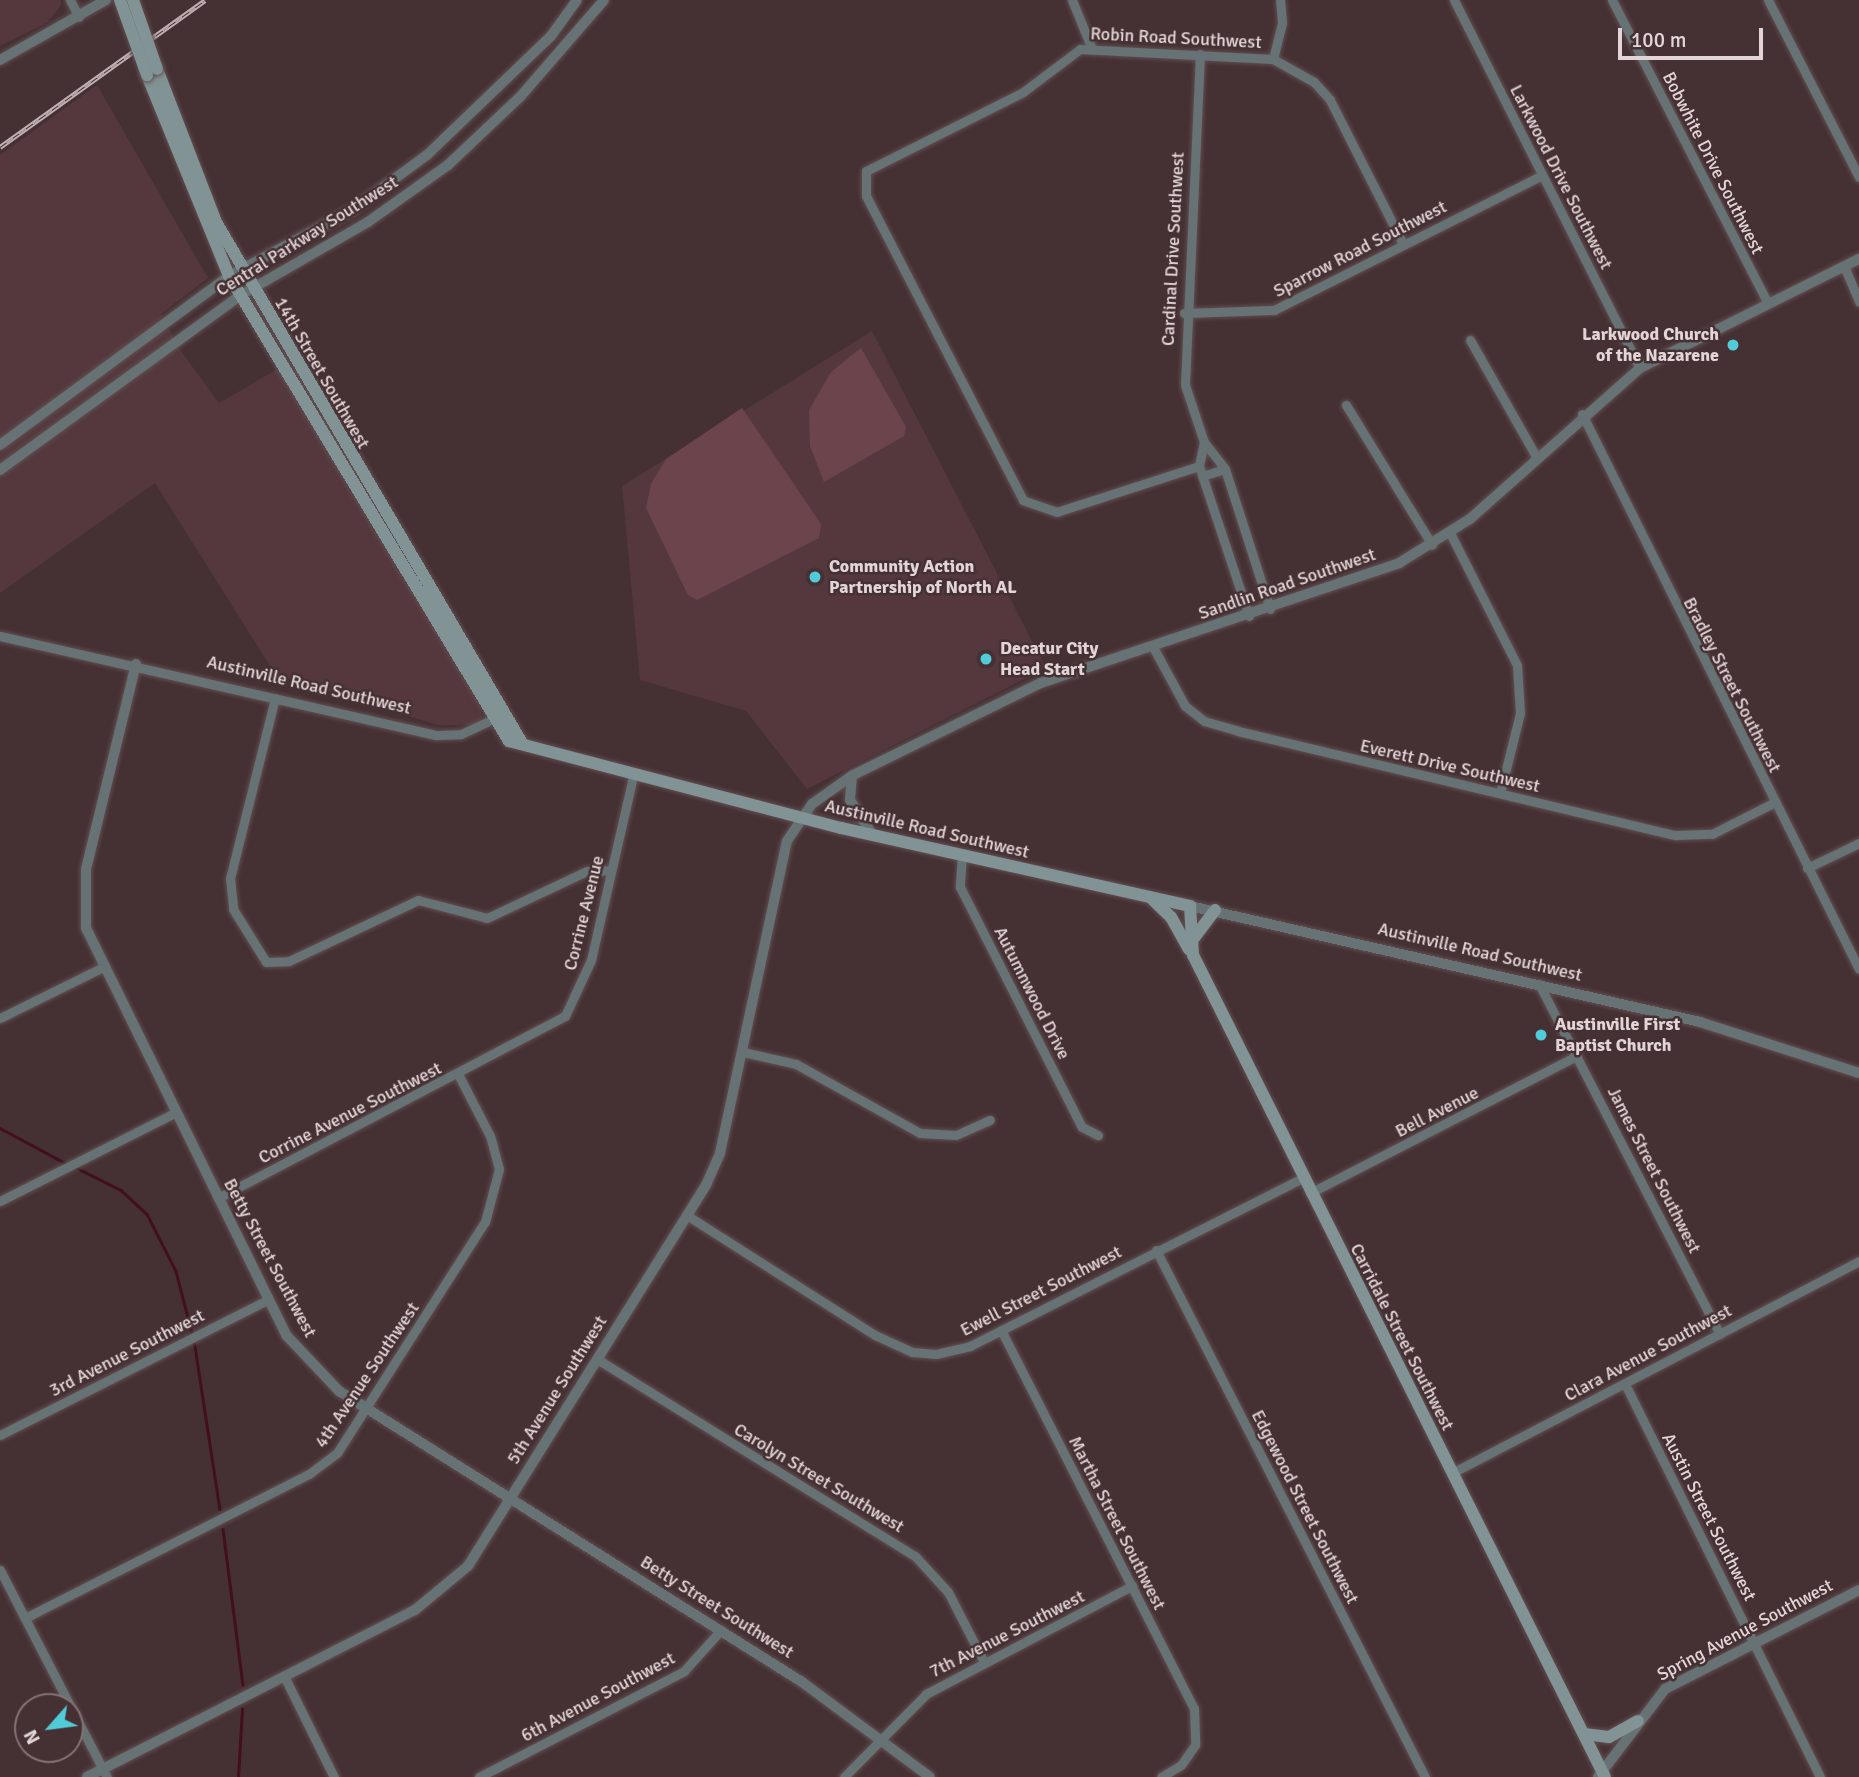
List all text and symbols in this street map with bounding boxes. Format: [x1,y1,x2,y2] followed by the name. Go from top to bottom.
[1621,14,1766,58] scale bar
[1090,23,1262,53] street label: Robin Road Southwest
[1631,27,1686,53] text: 100 m
[1658,68,1768,258] street label: Bobwhite Drive Southwest
[1505,81,1617,273] street label: Larkwood Drive Southwest
[1157,152,1189,346] street label: Cardinal Drive Southwest
[212,171,402,301] street label: Central Parkway Southwest
[1270,196,1450,302] street label: Sparrow Road Southwest
[270,293,374,453] street label: 14th Street Southwest
[1582,324,1719,366] place label: Larkwood Church of the Nazarene
[1725,337,1741,353] marker: Larkwood Church of the Nazarene
[1196,544,1378,624] street label: Sandlin Road Southwest
[829,556,1017,598] place label: Community Action Partnership of North AL
[807,569,823,585] marker: Community Action Partnership of North AL
[1678,594,1786,776] street label: Bradley Street Southwest
[1000,638,1098,680] place label: Decatur City Head Start
[205,651,413,719] street label: Austinville Road Southwest
[978,651,994,667] marker: Decatur City Head Start
[1358,735,1542,797] street label: Everett Drive Southwest
[823,795,1031,863] street label: Austinville Road Southwest
[559,853,609,973] street label: Corrine Avenue
[1376,918,1584,986] street label: Austinville Road Southwest
[989,923,1075,1063] street label: Autumnwood Drive
[1555,1014,1680,1056] place label: Austinville First Baptist Church
[1533,1027,1549,1043] marker: Austinville First Baptist Church
[255,1057,445,1169] street label: Corrine Avenue Southwest
[1392,1082,1482,1142] street label: Bell Avenue
[1603,1083,1705,1257] street label: James Street Southwest
[219,1175,321,1341] street label: Betty Street Southwest
[1345,1240,1459,1434] street label: Carridale Street Southwest
[957,1241,1125,1341] street label: Ewell Street Southwest
[310,1298,424,1452] street label: 4th Avenue Southwest
[1561,1300,1735,1406] street label: Clara Avenue Southwest
[46,1305,208,1401] street label: 3rd Avenue Southwest
[503,1312,611,1468] street label: 5th Avenue Southwest
[1247,1406,1363,1608] street label: Edgewood Street Southwest
[730,1419,908,1537] street label: Carolyn Street Southwest
[1657,1429,1761,1605] street label: Austin Street Southwest
[1064,1433,1170,1613] street label: Martha Street Southwest
[636,1551,798,1663] street label: Betty Street Southwest
[1653,1574,1837,1686] street label: Spring Avenue Southwest
[926,1586,1088,1682] street label: 7th Avenue Southwest
[517,1647,679,1747] street label: 6th Avenue Southwest
[14,1693,84,1763] north arrow
[19,1725,46,1748] text: N

